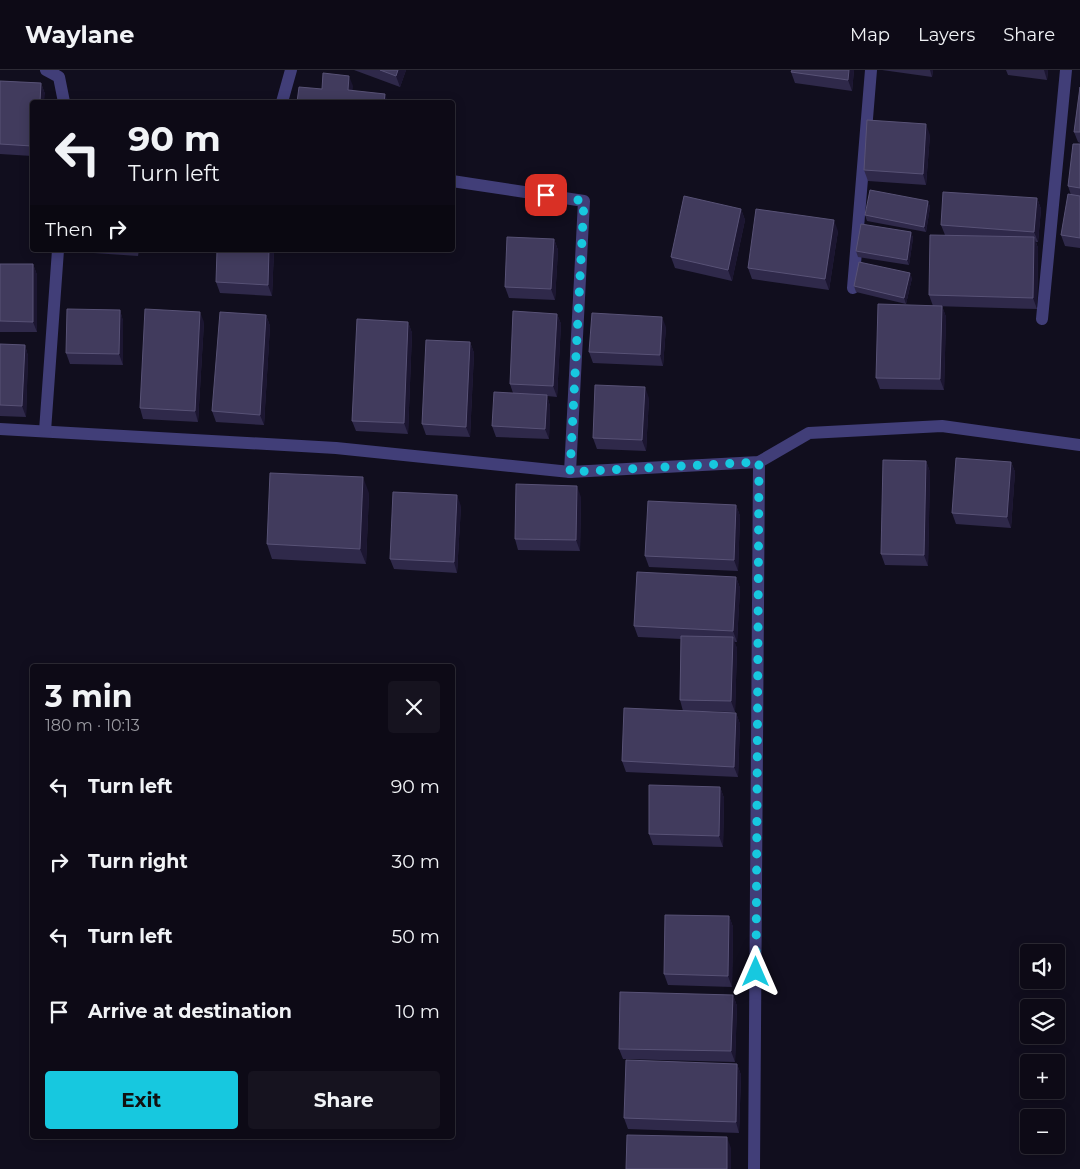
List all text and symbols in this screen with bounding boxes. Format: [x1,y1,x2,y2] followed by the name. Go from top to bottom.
[25,20,134,49] text: Waylane
[850,24,890,46] text: Map
[918,24,975,46] text: Layers
[1003,24,1055,46] text: Share
[128,117,221,160] text: 90 m
[45,120,110,185] icon: left
[128,160,220,187] text: Turn left
[525,174,567,216] pin
[532,181,560,209] icon: arrive
[103,215,131,243] icon: right
[45,218,93,241] text: Then
[45,678,132,715] text: 3 min
[388,681,440,733] button: close
[45,716,140,735] text: 180 m · 10:13
[45,773,73,801] icon: left
[88,775,173,798] text: Turn left
[391,775,440,798] text: 90 m
[45,848,73,876] icon: right
[88,850,188,873] text: Turn right
[392,850,440,873] text: 30 m
[45,923,73,951] icon: left
[88,925,173,948] text: Turn left
[392,925,440,948] text: 50 m
[1020,944,1065,1154] map controls
[1020,944,1065,989] button: sound
[729,945,781,997] position arrow
[45,998,73,1026] icon: arrive
[1020,999,1065,1044] button: layers
[88,1000,292,1023] text: Arrive at destination
[395,1000,440,1023] text: 10 m
[1020,1054,1065,1099] button: +
[45,1071,238,1129] button: Exit
[248,1071,440,1129] button: Share
[1020,1109,1065,1154] button: −

